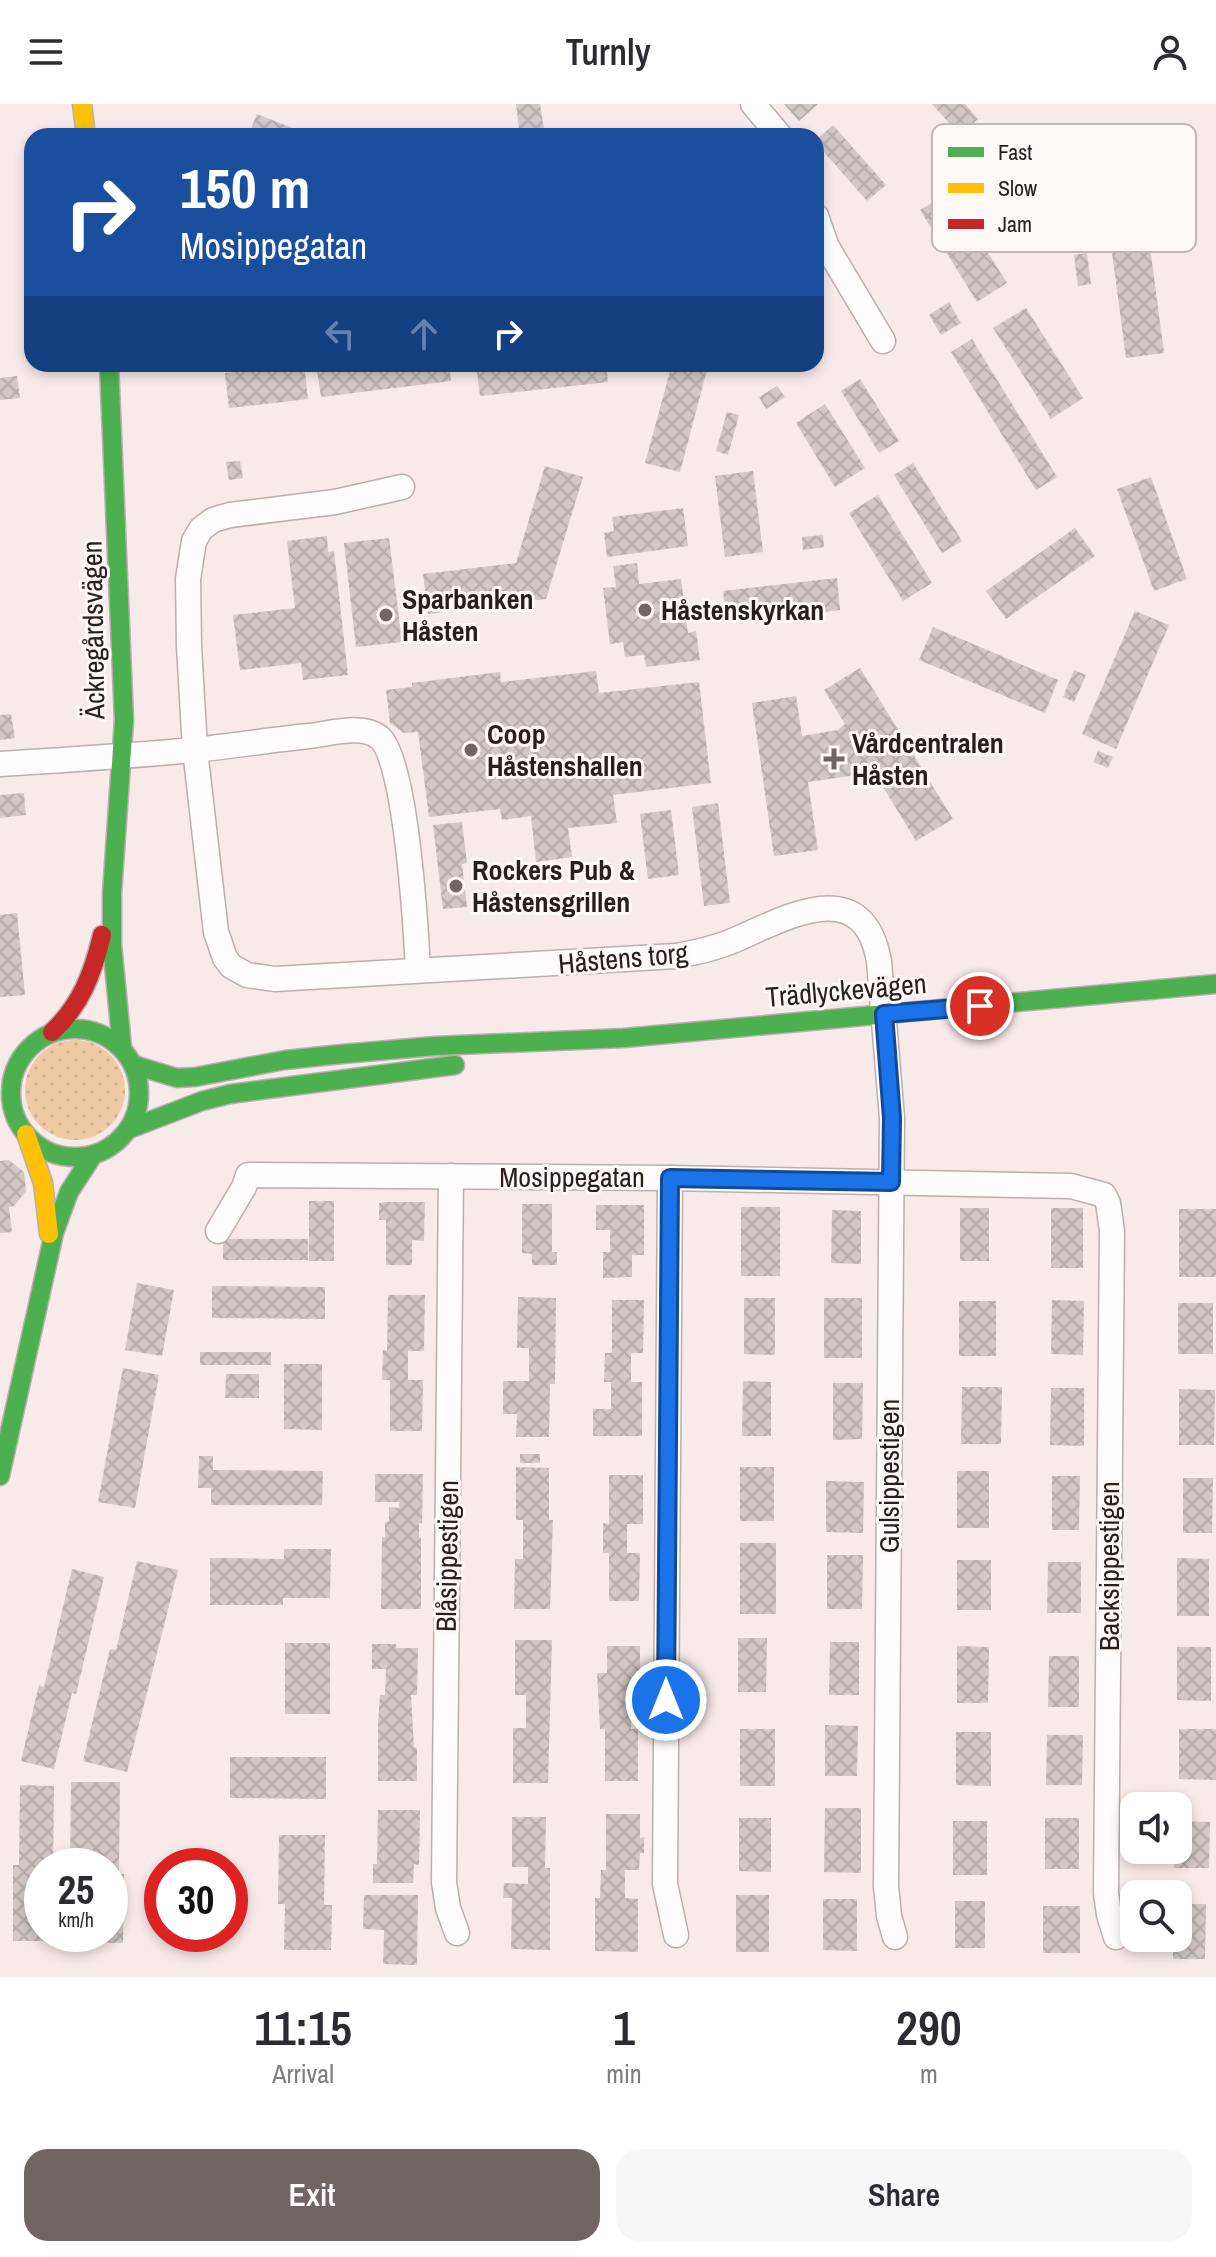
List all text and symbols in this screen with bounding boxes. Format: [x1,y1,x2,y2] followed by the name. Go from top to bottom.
[565,28,651,76] text: Turnly
[24,30,68,74] icon: menu
[1148,30,1192,74] icon: person
[932,124,1196,252] legend
[998,137,1032,167] text: Fast
[180,150,310,225] text: 150 m
[48,160,152,264] icon: right
[998,173,1037,203] text: Slow
[998,209,1032,239] text: Jam
[180,222,367,270] text: Mosippegatan
[318,312,362,356] icon: left
[402,312,446,356] icon: ahead
[486,312,530,356] icon: right
[72,540,114,721] street label: Äckregårdsvägen
[402,580,533,650] place label: Sparbanken Håsten
[661,591,824,629] place label: Håstenskyrkan
[636,601,654,619] marker: Håstenskyrkan
[377,606,395,624] marker: Sparbanken Håsten
[487,715,643,785] place label: Coop Håstenshallen
[852,724,1004,794] place label: Vårdcentralen Håsten
[462,741,480,759] marker: Coop Håstenshallen
[823,748,845,770] marker: Vårdcentralen Håsten
[472,851,636,921] place label: Rockers Pub & Håstensgrillen
[447,877,465,895] marker: Rockers Pub & Håstensgrillen
[556,933,690,983] street label: Håstens torg
[764,964,928,1016] street label: Trädlyckevägen
[946,972,1014,1040] pin
[958,984,1002,1028] icon: arrive
[499,1158,645,1196] street label: Mosippegatan
[870,1399,908,1553] street label: Gulsippestigen
[427,1480,467,1632] street label: Blåsippestigen
[1090,1481,1128,1651] street label: Backsippestigen
[624,1658,708,1742] position arrow
[1120,1792,1192,1952] map controls
[1120,1792,1192,1864] button: sound
[144,1848,248,1952] speed limit sign: 30
[58,1863,94,1916] text: 25
[1120,1880,1192,1952] button: search
[58,1906,94,1933] text: km/h
[254,1995,352,2060] text: 11:15
[613,1995,635,2060] text: 1
[896,1995,962,2060] text: 290
[272,2056,334,2091] text: Arrival
[606,2056,642,2091] text: min
[920,2056,938,2091] text: m
[24,2149,600,2241] button: Exit
[616,2149,1192,2241] button: Share

